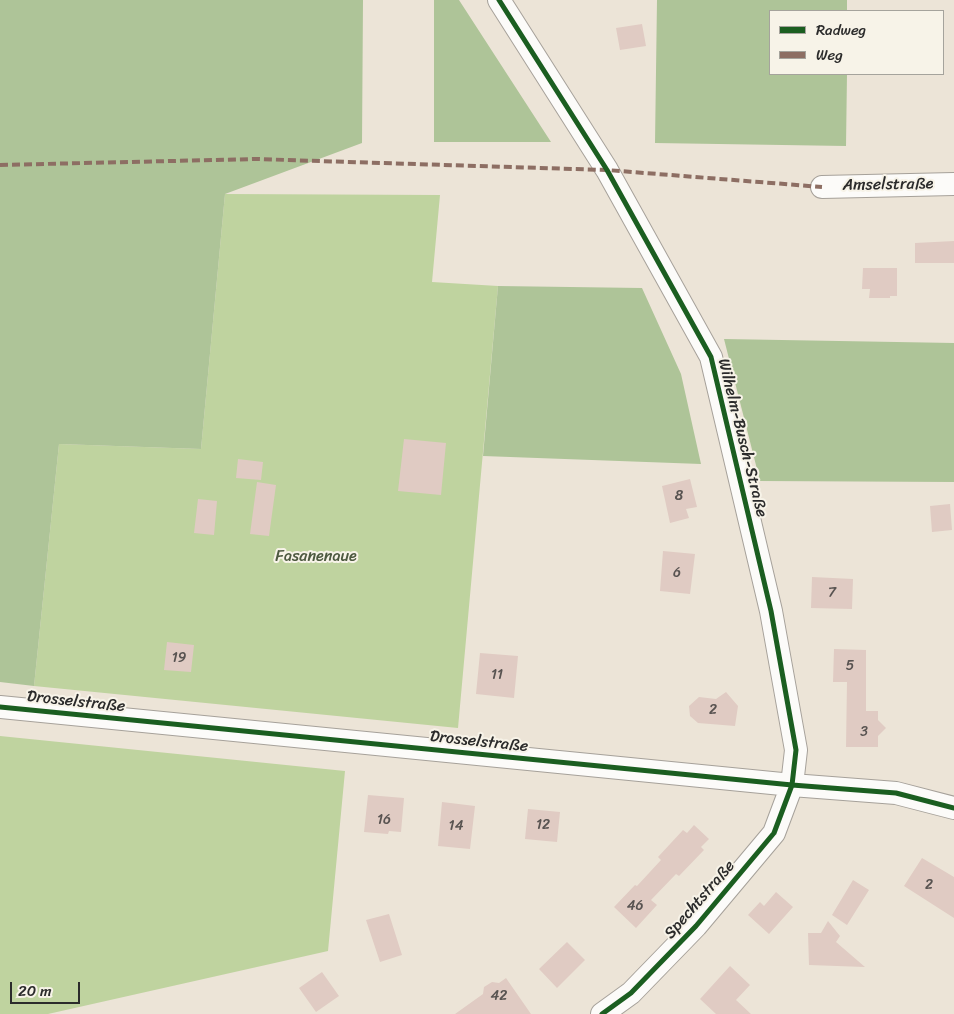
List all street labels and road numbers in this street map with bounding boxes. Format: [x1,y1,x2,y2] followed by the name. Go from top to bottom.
[843,175,933,195] street label: Amselstraße
[713,357,771,519] street label: Wilhelm-Busch-Straße
[26,687,126,717] street label: Drosselstraße
[429,727,529,757] street label: Drosselstraße
[661,857,739,943] street label: Spechtstraße

